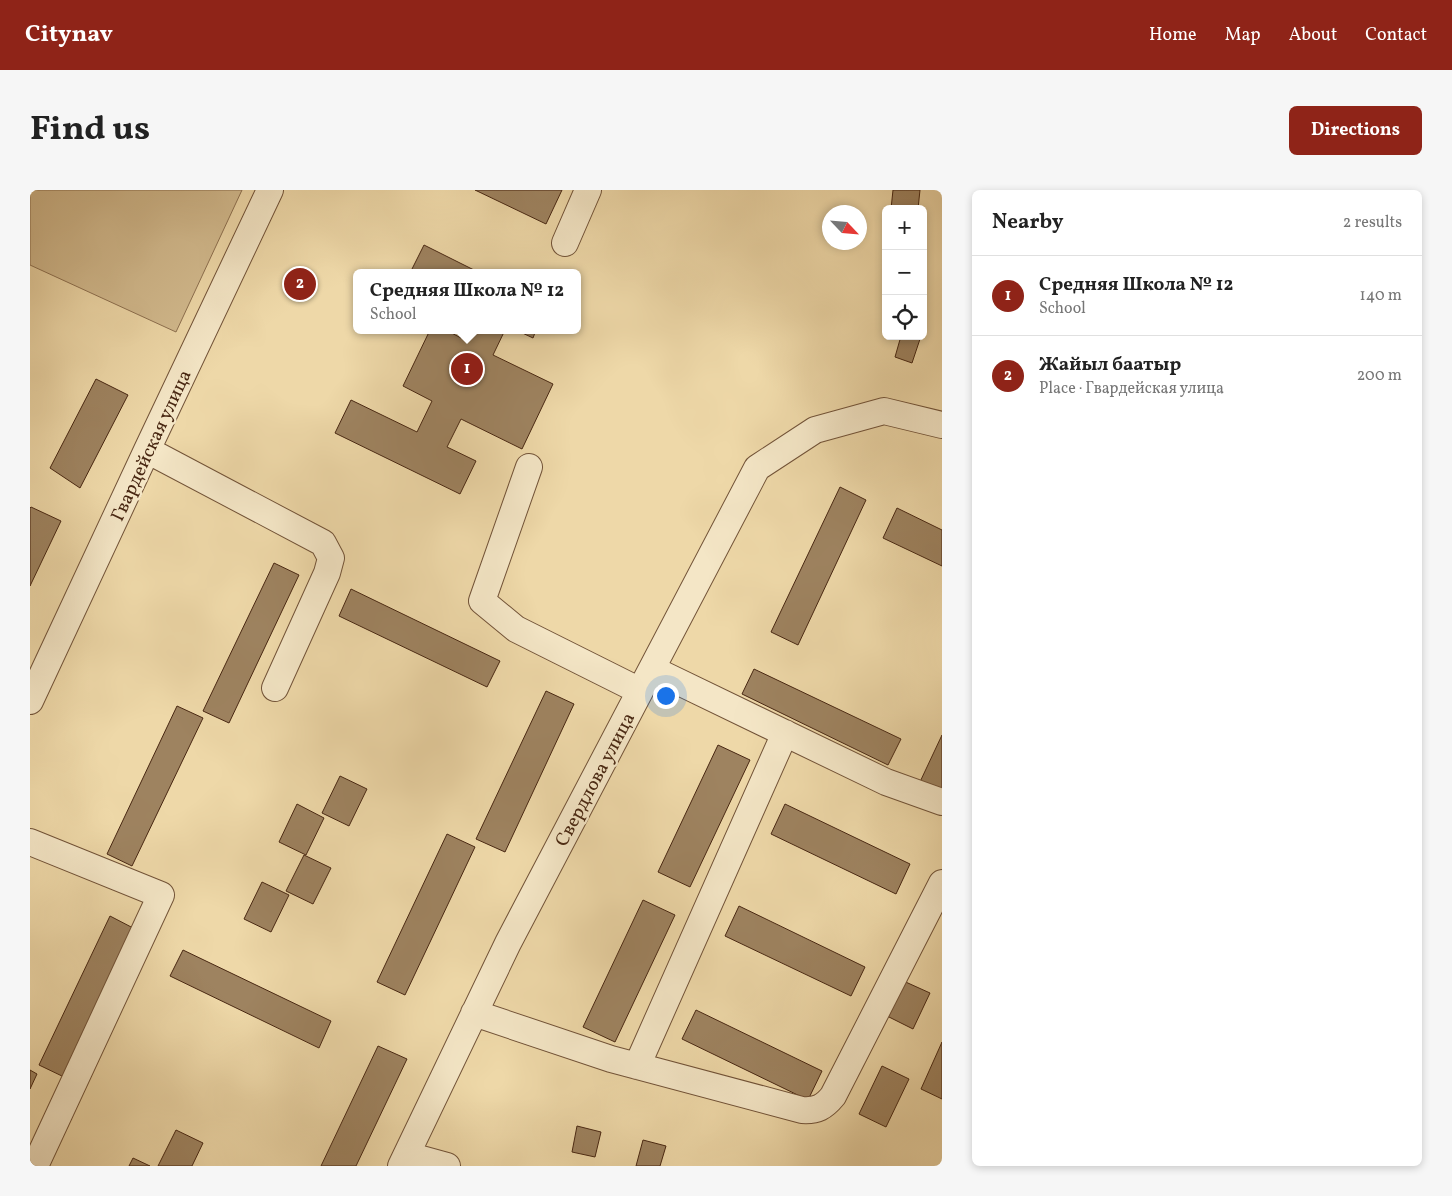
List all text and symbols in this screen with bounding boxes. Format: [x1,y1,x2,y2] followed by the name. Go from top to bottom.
[25,18,113,52] text: Citynav
[1149,23,1197,48] text: Home
[1225,23,1261,48] text: Map
[1289,23,1337,48] text: About
[1365,23,1427,48] text: Contact
[30,106,150,154] text: Find us
[1289,106,1422,155] button: Directions
[822,205,867,250] north arrow
[882,205,927,340] map controls
[882,205,927,250] button: +
[992,208,1063,237] text: Nearby
[1343,212,1402,234] text: 2 results
[882,250,927,295] button: −
[284,265,316,303] pin: 2
[353,269,581,334] popup
[1039,272,1233,298] text: Средняя Школа № 12
[370,278,564,304] text: Средняя Школа № 12
[1005,285,1011,307] text: 1
[1360,285,1402,307] text: 140 m
[882,295,927,340] button: locate
[1039,298,1086,320] text: School
[370,304,417,326] text: School
[451,350,483,388] pin: 1
[1039,352,1181,378] text: Жайыл баатыр
[1004,365,1012,387] text: 2
[1357,365,1402,387] text: 200 m
[105,366,198,526] street label: Гвардейская улица
[1039,378,1224,400] text: Place · Гвардейская улица
[653,683,679,709] your location
[549,708,642,852] street label: Свердлова улица

